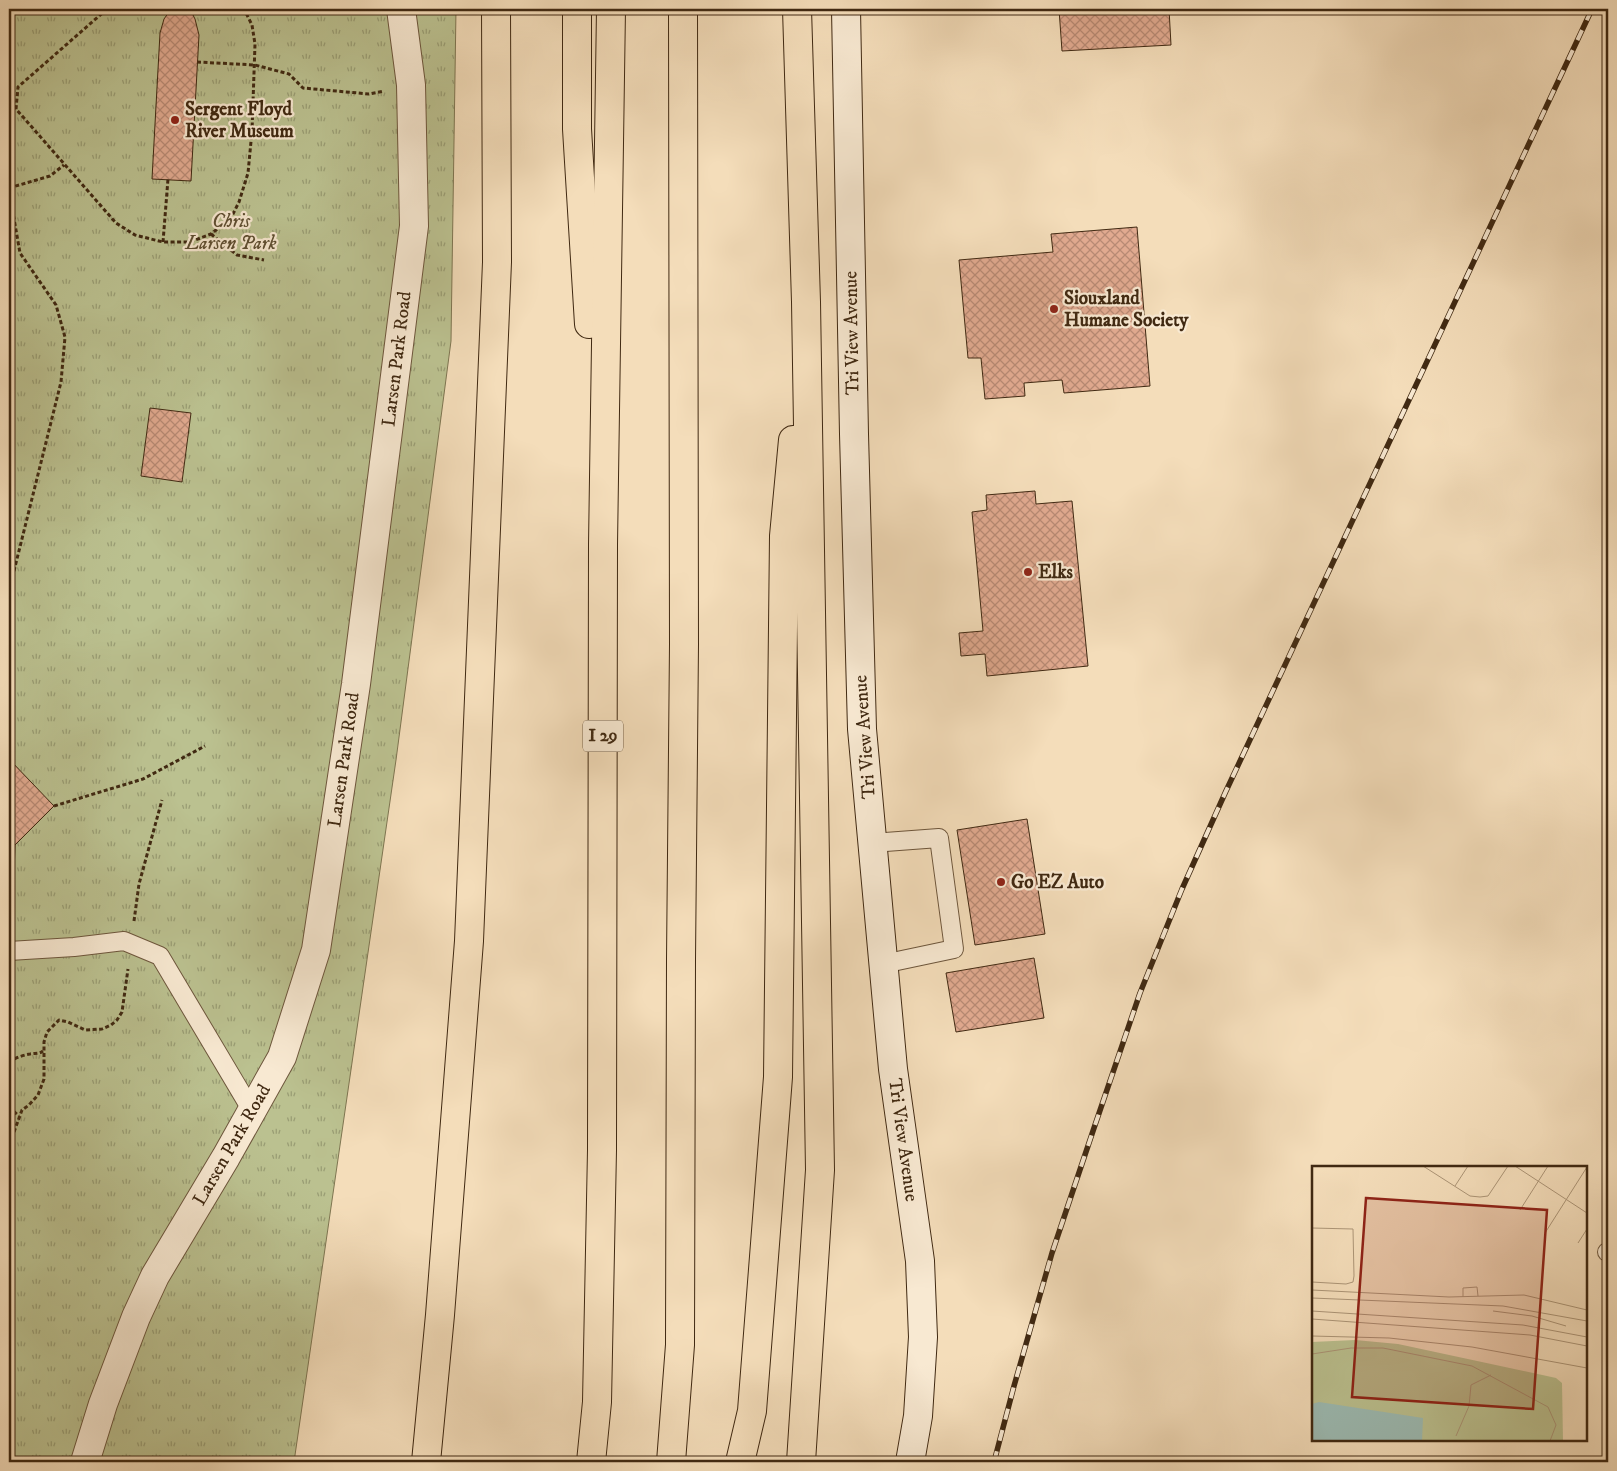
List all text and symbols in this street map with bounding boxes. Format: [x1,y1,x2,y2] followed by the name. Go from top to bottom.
[185,98,294,143] place label: Sergent Floyd River Museum
[169,114,181,126] marker: Sergent Floyd River Museum
[185,210,276,255] park label: Chris Larsen Park
[839,271,865,395] street label: Tri View Avenue
[1064,287,1189,332] place label: Siouxland Humane Society
[377,290,417,428] street label: Larsen Park Road
[1048,303,1060,315] marker: Siouxland Humane Society
[1038,561,1074,584] place label: Elks
[1022,566,1034,578] marker: Elks
[849,674,881,800] street label: Tri View Avenue
[323,691,365,829] street label: Larsen Park Road
[583,720,623,751] road number: I 29
[1011,871,1104,894] place label: Go EZ Auto
[995,876,1007,888] marker: Go EZ Auto
[883,1077,923,1203] street label: Tri View Avenue
[188,1080,276,1210] street label: Larsen Park Road
[1312,1166,1587,1441] inset map

